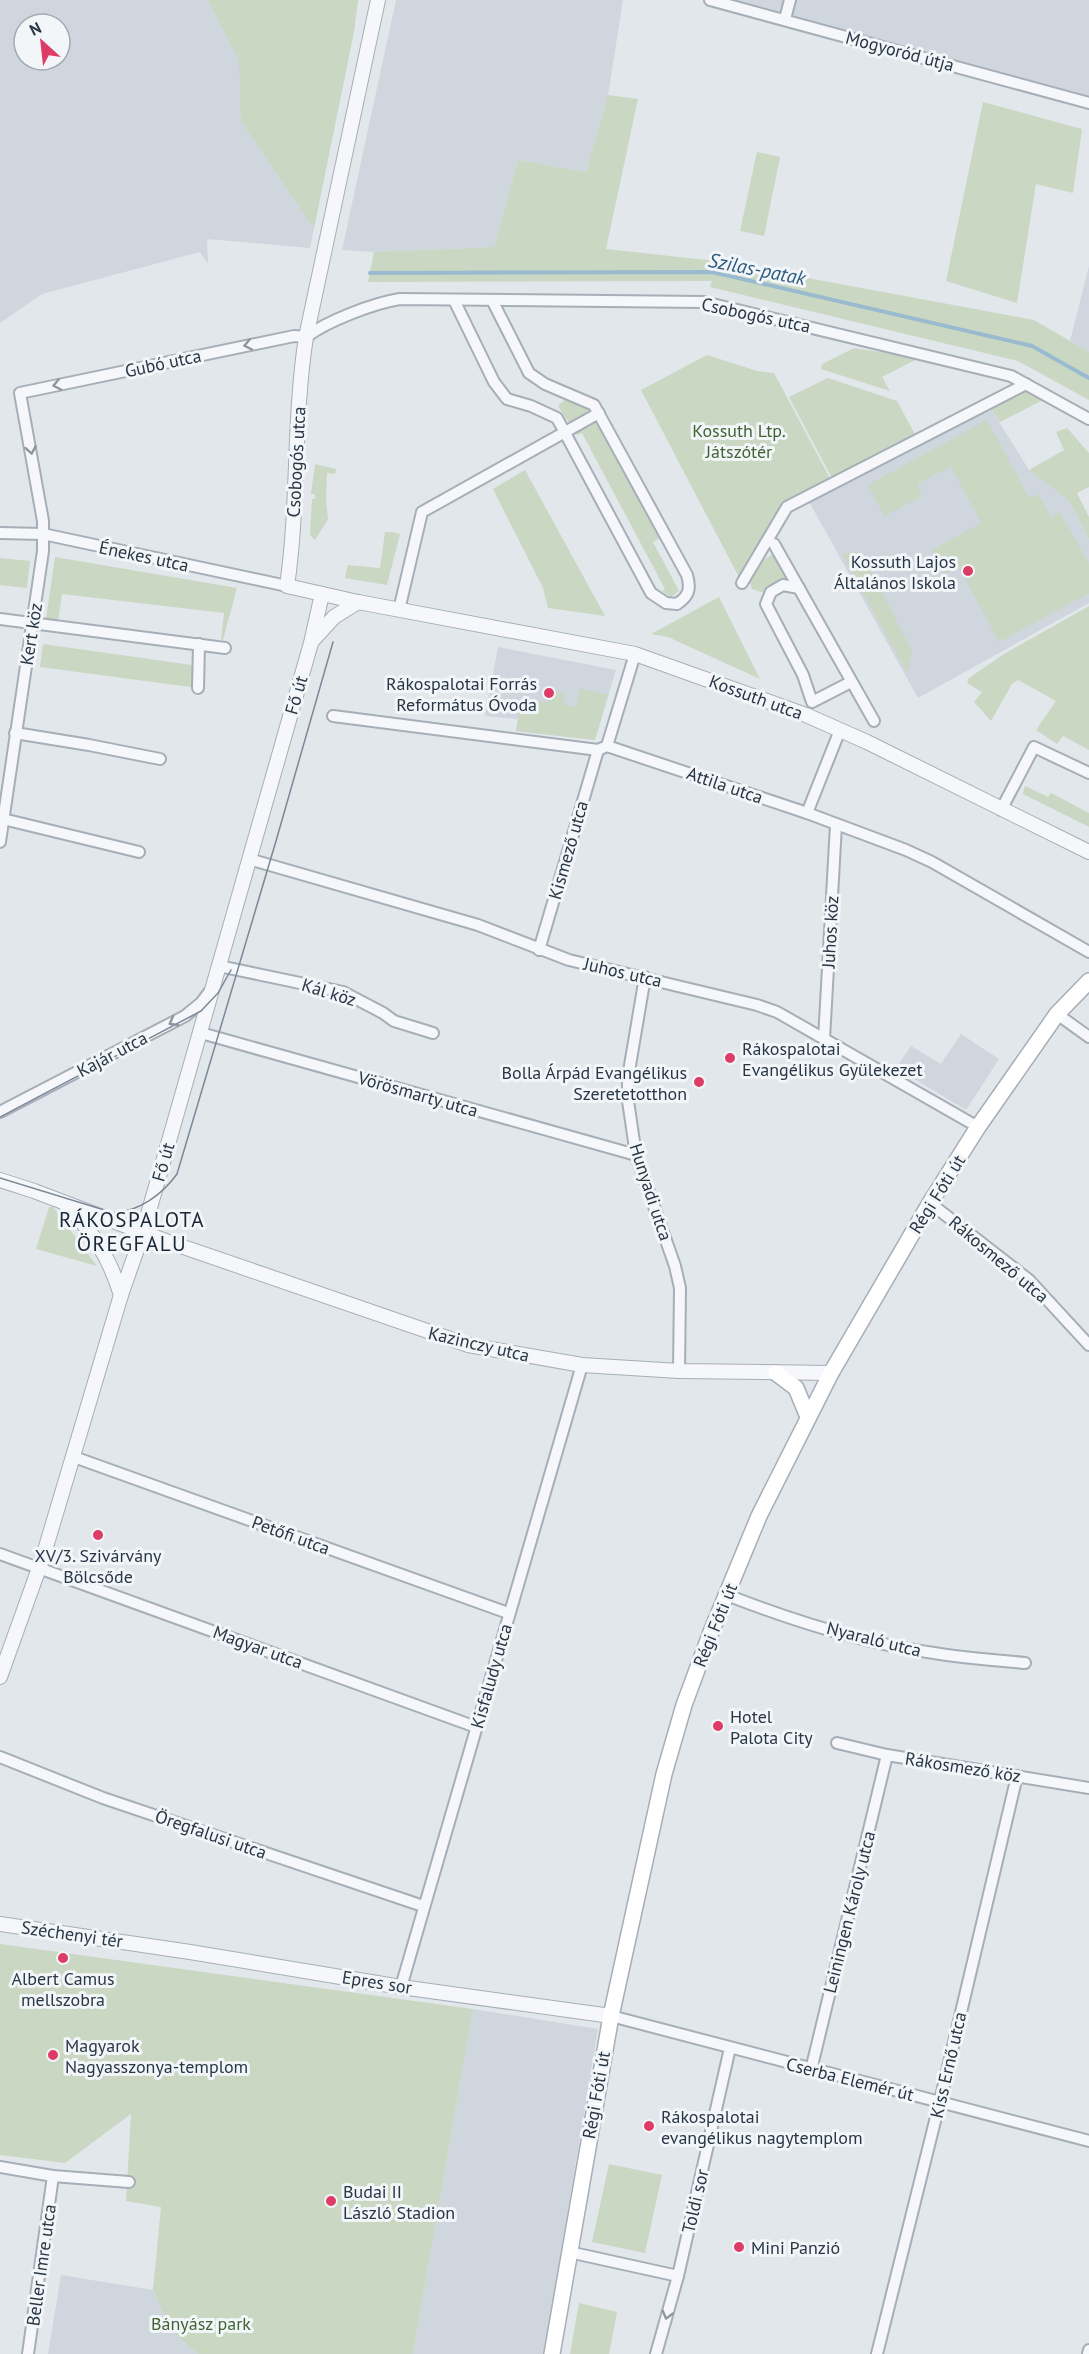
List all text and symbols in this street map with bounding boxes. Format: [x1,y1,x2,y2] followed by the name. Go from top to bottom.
[12,12,72,72] north arrow
[26,17,44,40] text: N
[843,26,957,76] street label: Mogyoród útja
[706,247,809,291] water label: Szilas-patak
[699,292,813,338] street label: Csobogós utca
[244,338,254,351] one-way arrow
[123,344,203,382] street label: Gubó utca
[53,378,63,391] one-way arrow
[282,406,310,518] street label: Csobogós utca
[692,419,786,463] park label: Kossuth Ltp. Játszótér
[24,446,36,455] one-way arrow
[97,535,191,577] street label: Énekes utca
[834,550,956,594] place label: Kossuth Lajos Általános Iskola
[961,564,975,578] marker: Kossuth Lajos Általános Iskola
[15,601,47,667] street label: Kert köz
[706,669,806,725] street label: Kossuth utca
[386,672,537,716] place label: Rákospalotai Forrás Református Óvoda
[279,673,313,717] street label: Fő út
[542,686,556,700] marker: Rákospalotai Forrás Református Óvoda
[684,761,766,809] street label: Attila utca
[543,798,593,902] street label: Kismező utca
[817,895,843,970] street label: Juhos köz
[581,952,664,992] street label: Juhos utca
[299,973,359,1011] street label: Kál köz
[169,1015,179,1026] one-way arrow
[73,1026,151,1082] street label: Kajár utca
[742,1037,923,1081] place label: Rákospalotai Evangélikus Gyülekezet
[723,1051,737,1065] marker: Rákospalotai Evangélikus Gyülekezet
[501,1061,687,1105] place label: Bolla Árpád Evangélikus Szeretetotthon
[354,1066,481,1122] street label: Vörösmarty utca
[692,1075,706,1089] marker: Bolla Árpád Evangélikus Szeretetotthon
[146,1140,180,1184] street label: Fő út
[624,1140,678,1244] street label: Hunyadi utca
[904,1150,970,1238] street label: Régi Fóti út
[59,1206,205,1257] district label: RÁKOSPALOTA ÖREGFALU
[944,1210,1054,1308] street label: Rákosmező utca
[426,1321,532,1367] street label: Kazinczy utca
[249,1510,333,1560] street label: Petőfi utca
[91,1528,105,1542] marker: XV/3. Szivárvány Bölcsőde
[35,1544,162,1588] place label: XV/3. Szivárvány Bölcsőde
[688,1580,742,1670] street label: Régi Fóti út
[824,1616,924,1662] street label: Nyaraló utca
[210,1620,306,1674] street label: Magyar utca
[465,1621,517,1731] street label: Kisfaludy utca
[730,1705,813,1749] place label: Hotel Palota City
[711,1719,725,1733] marker: Hotel Palota City
[904,1747,1022,1787] street label: Rákosmező köz
[152,1804,270,1864] street label: Öregfalusi utca
[818,1829,880,1995] street label: Leiningen Károly utca
[20,1915,124,1953] street label: Széchenyi tér
[56,1951,70,1965] marker: Albert Camus mellszobra
[340,1965,414,1999] street label: Epres sor
[11,1967,115,2011] place label: Albert Camus mellszobra
[925,2010,971,2120] street label: Kiss Ernő utca
[65,2034,248,2078] place label: Magyarok Nagyasszonya-templom
[46,2048,60,2062] marker: Magyarok Nagyasszonya-templom
[577,2049,615,2141] street label: Régi Fóti út
[784,2052,916,2106] street label: Cserba Elemér út
[661,2105,863,2149] place label: Rákospalotai evangélikus nagytemplom
[642,2119,656,2133] marker: Rákospalotai evangélikus nagytemplom
[676,2167,714,2235] street label: Toldi sor
[343,2180,455,2224] place label: Budai II László Stadion
[324,2194,338,2208] marker: Budai II László Stadion
[21,2203,61,2327] street label: Beller Imre utca
[751,2236,840,2259] place label: Mini Panzió
[732,2240,746,2254] marker: Mini Panzió
[662,2309,674,2320] one-way arrow
[151,2312,251,2335] park label: Bányász park

